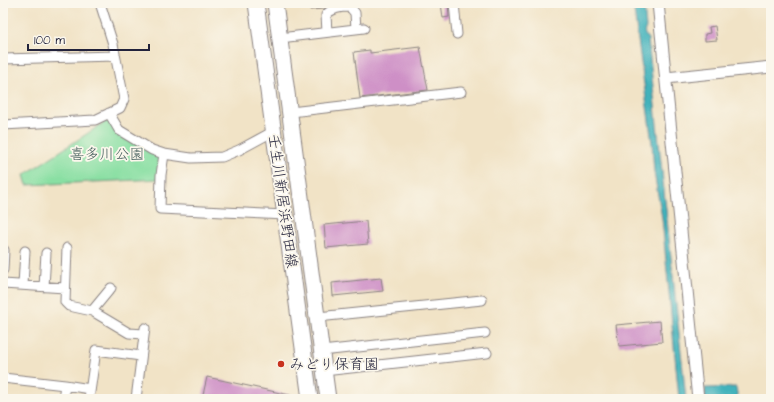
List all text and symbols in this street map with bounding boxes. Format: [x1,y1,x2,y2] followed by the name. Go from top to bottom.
[28,26,149,52] scale bar
[34,32,65,49] text: 100 m
[263,133,302,269] street label: 壬生川新居浜野田線
[69,144,145,165] park label: 喜多川公園
[289,354,379,375] place label: みどり保育園
[276,359,286,369] marker: みどり保育園

